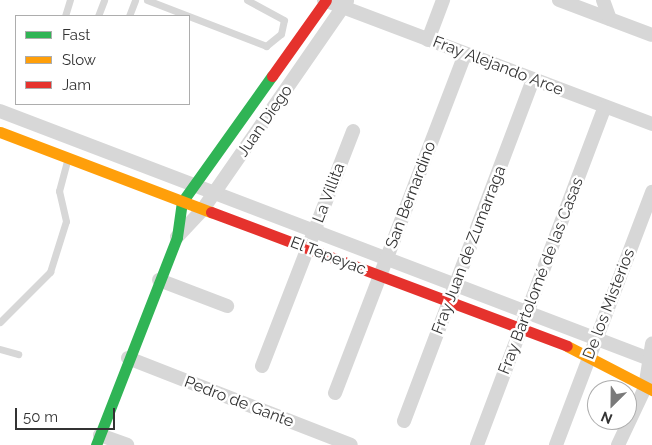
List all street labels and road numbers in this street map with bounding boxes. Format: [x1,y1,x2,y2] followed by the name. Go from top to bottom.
[429,32,567,100] street label: Fray Alejando Arce
[233,82,297,160] street label: Juan Diego
[382,139,440,251] street label: San Bernardino
[309,160,349,226] street label: La Villita
[428,163,510,337] street label: Fray Juan de Zumarraga
[494,175,588,377] street label: Fray Bartolomé de las Casas
[287,233,369,279] street label: El Tepeyac
[579,246,639,362] street label: De los Misterios
[182,372,296,432] street label: Pedro de Gante

